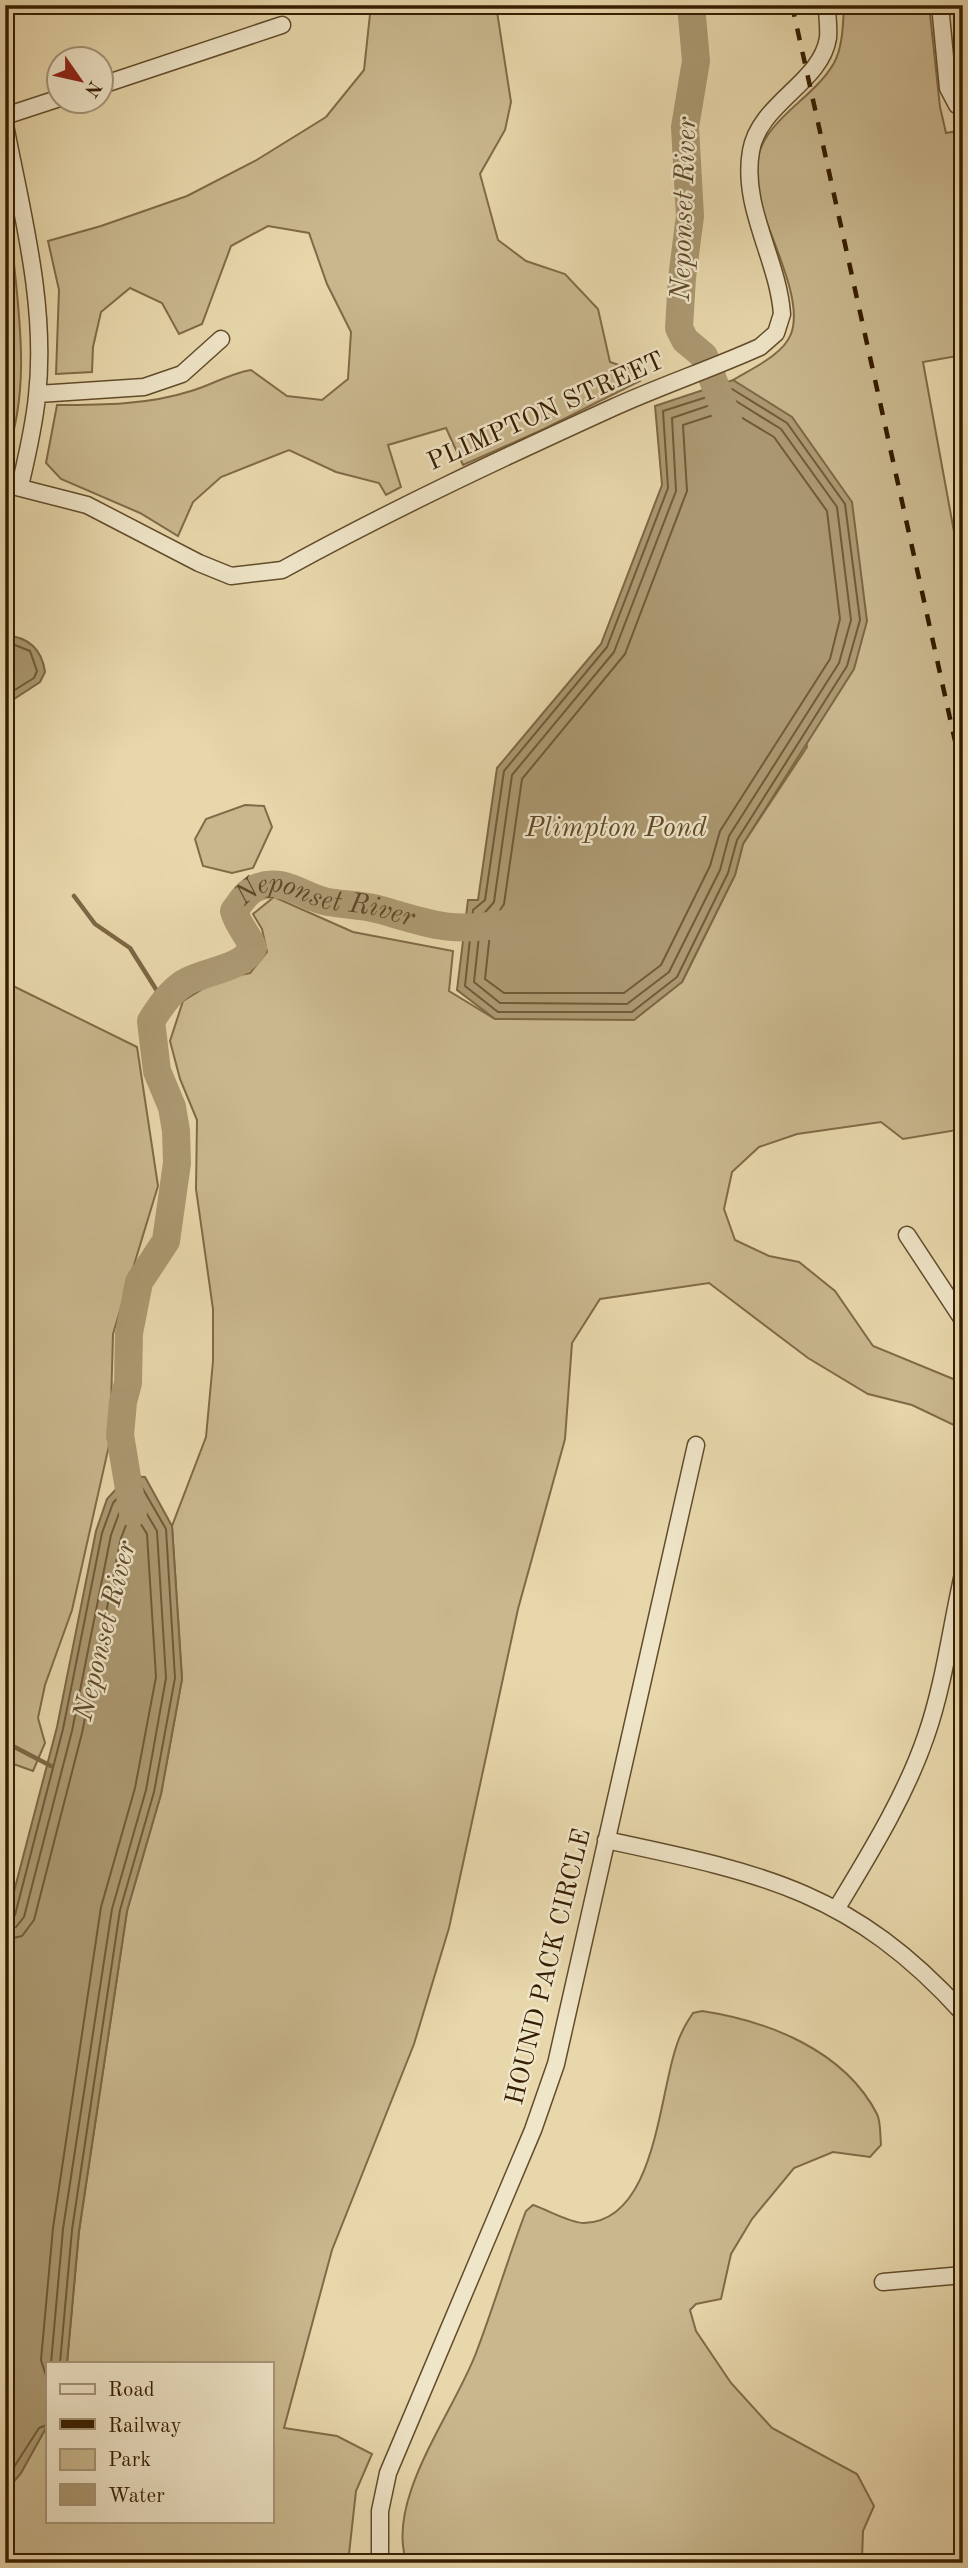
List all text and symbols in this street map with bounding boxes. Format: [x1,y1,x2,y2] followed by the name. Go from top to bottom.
[46,46,116,116] north arrow
[80,77,104,100] text: N
[668,116,702,302] water label: Neponset River
[423,348,669,476] street label: PLIMPTON STREET
[524,815,707,843] water label: Plimpton Pond
[229,870,419,933] water label: Neponset River
[70,1537,142,1725] water label: Neponset River
[502,1826,596,2108] street label: HOUND PACK CIRCLE
[46,2362,273,2522] legend
[108,2380,155,2401] text: Road
[108,2416,182,2437] text: Railway
[108,2450,151,2471] text: Park
[108,2486,165,2507] text: Water

